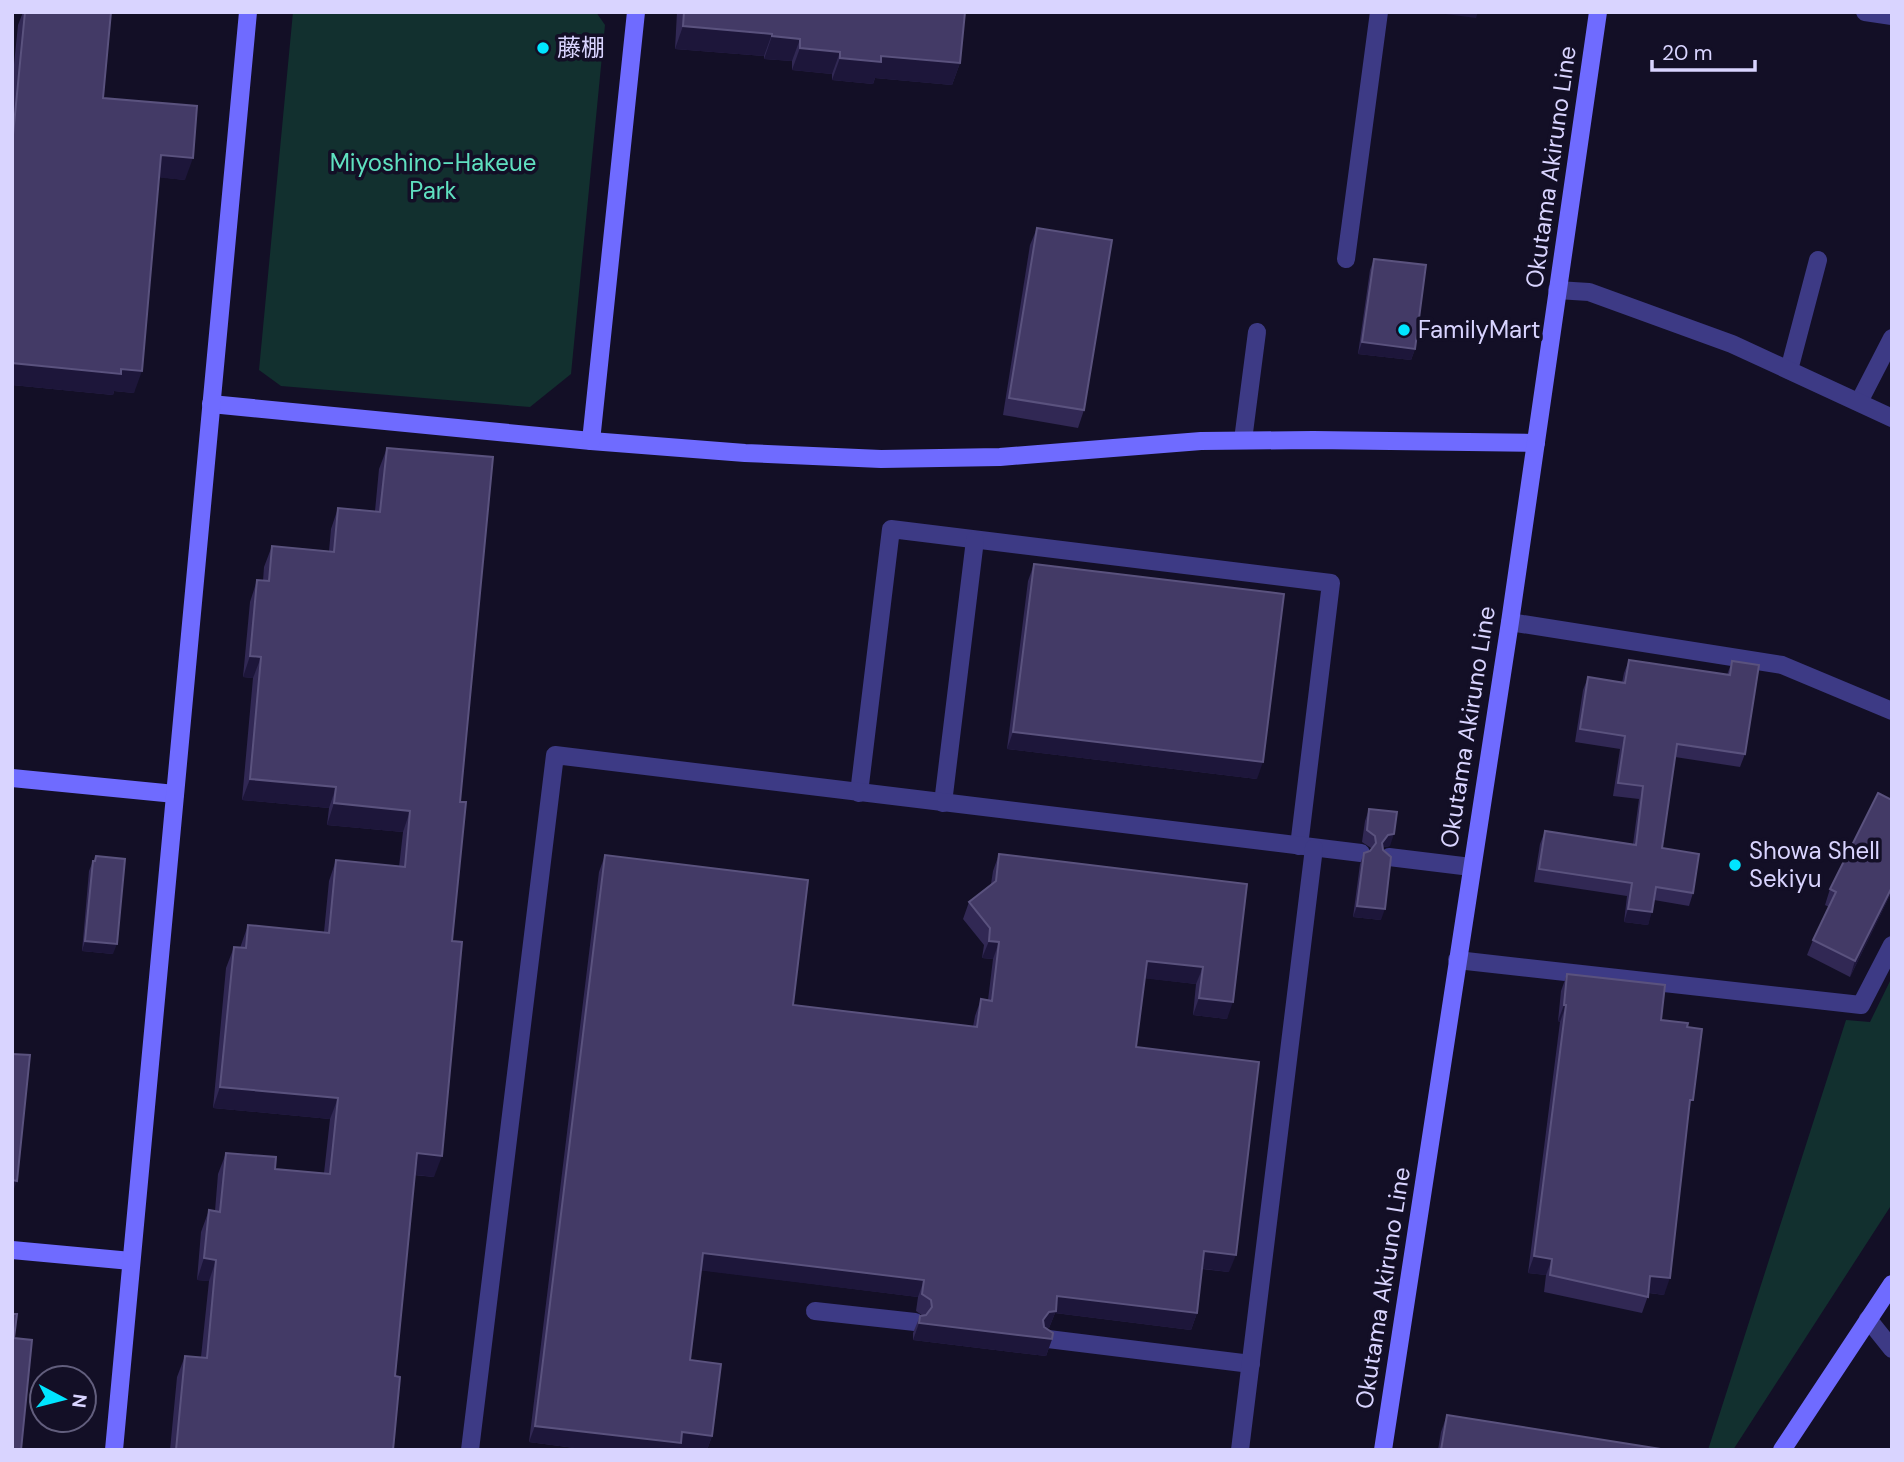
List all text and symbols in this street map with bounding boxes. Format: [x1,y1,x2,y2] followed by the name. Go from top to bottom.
[1652,28,1755,72] scale bar
[557,32,605,63] place label: 藤棚
[1662,39,1713,67] text: 20 m
[535,40,551,56] marker: 藤棚
[1518,44,1583,290] street label: Okutama Akiruno Line
[330,147,536,206] park label: Miyoshino-Hakeue Park
[1418,314,1540,345] place label: FamilyMart
[1396,322,1412,338] marker: FamilyMart
[1433,604,1502,850] street label: Okutama Akiruno Line
[1749,835,1880,894] place label: Showa Shell Sekiyu
[1727,857,1743,873] marker: Showa Shell Sekiyu
[1348,1165,1417,1411] street label: Okutama Akiruno Line
[28,1364,98,1434] north arrow
[66,1393,93,1409] text: N

